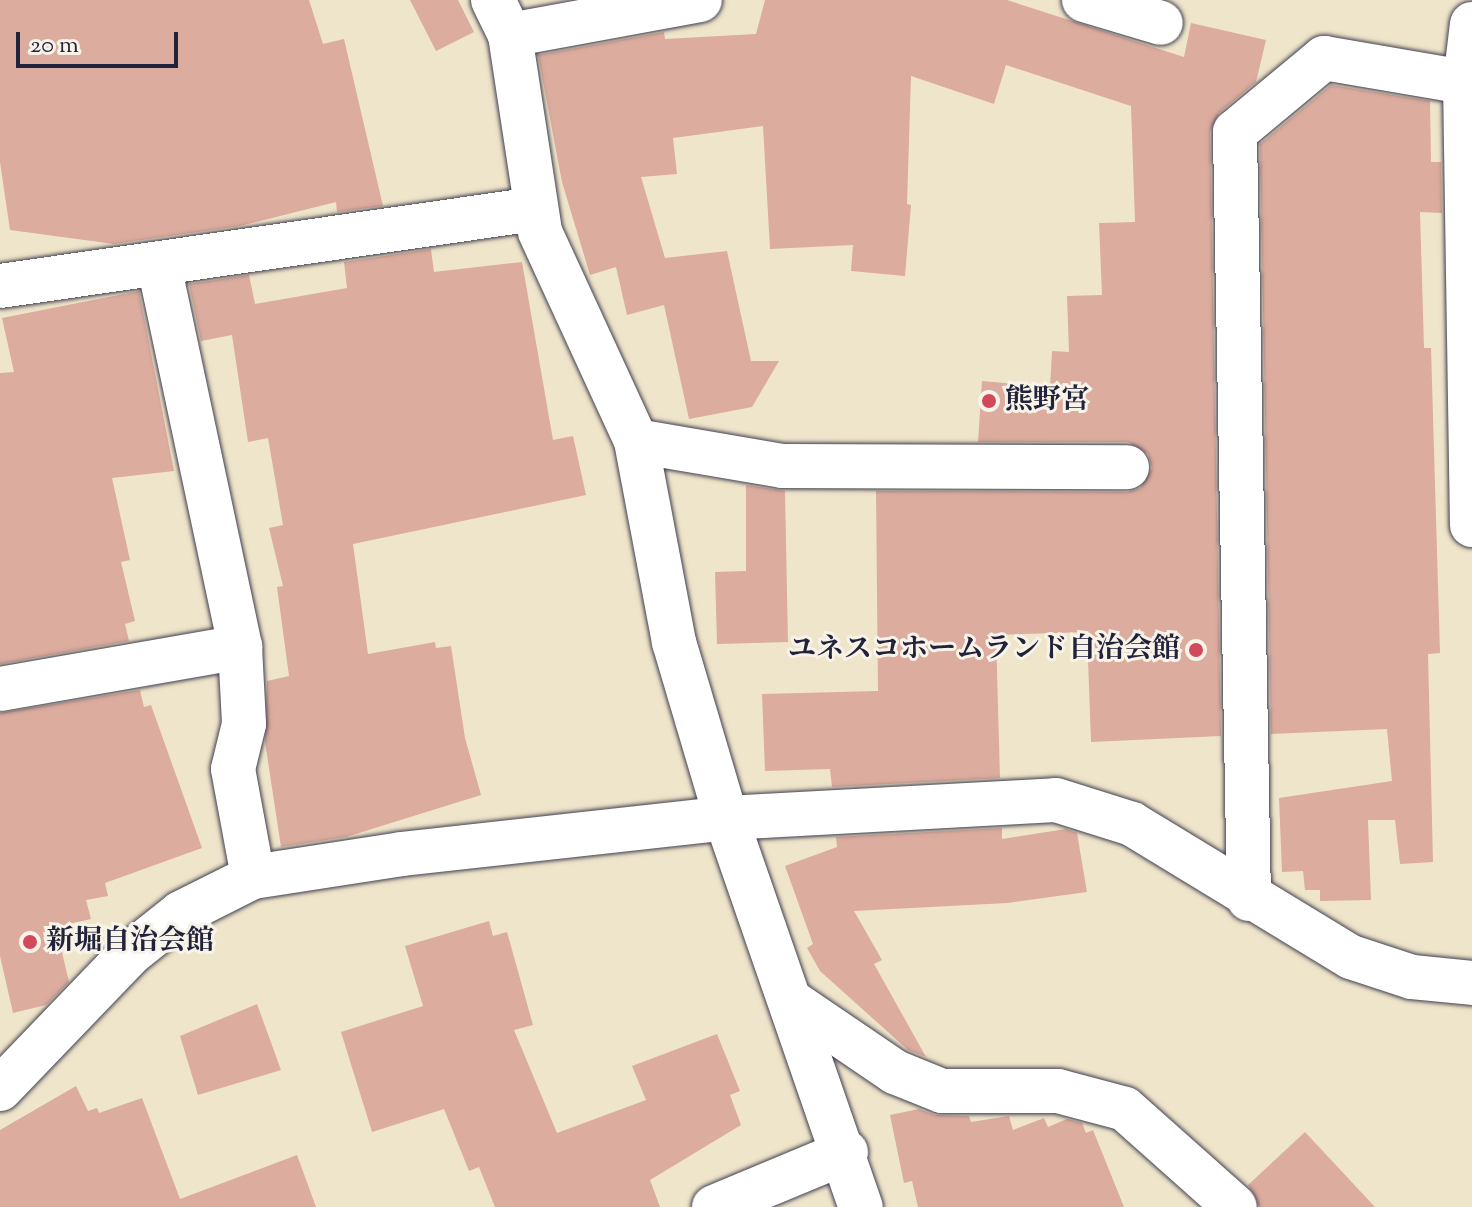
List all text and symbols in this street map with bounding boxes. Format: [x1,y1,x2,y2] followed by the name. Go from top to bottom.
[20,16,182,66] scale bar
[30,29,79,63] text: 20 m
[1005,384,1089,418] place label: 熊野宮
[980,392,998,410] marker: 熊野宮
[788,633,1180,667] place label: ユネスコホームランド自治会館
[1187,641,1205,659] marker: ユネスコホームランド自治会館
[46,925,214,959] place label: 新堀自治会館
[21,933,39,951] marker: 新堀自治会館

